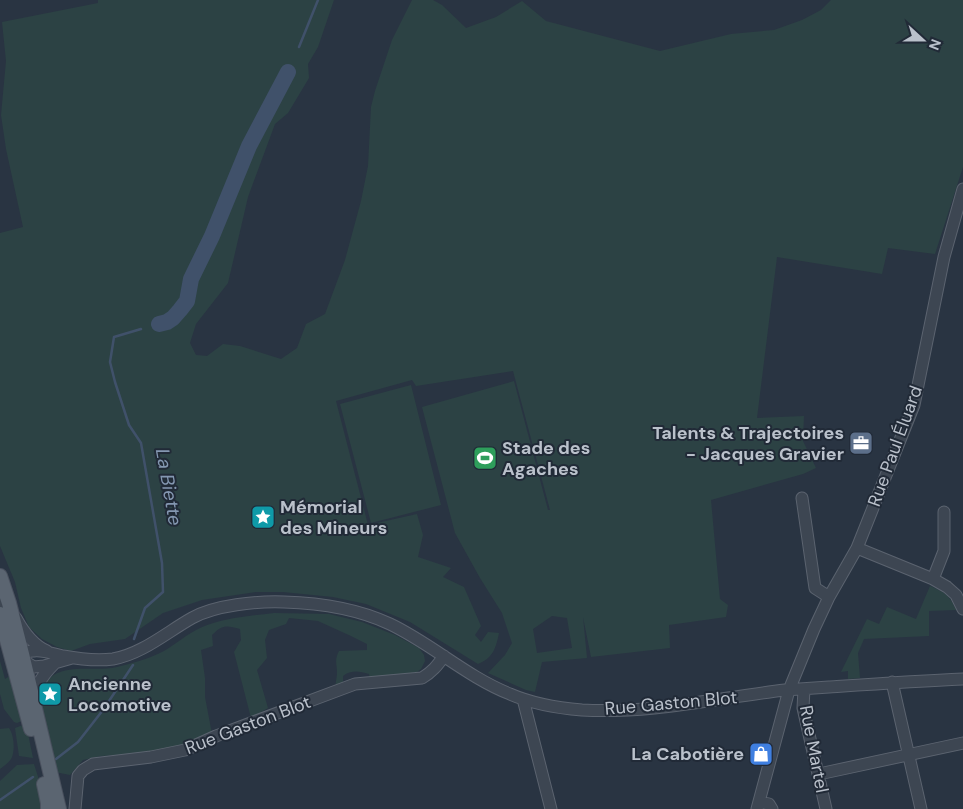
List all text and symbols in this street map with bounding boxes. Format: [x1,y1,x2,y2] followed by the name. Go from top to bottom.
[898,15,948,65] north arrow
[925,37,945,53] text: N
[862,382,928,510] street label: Rue Paul Éluard
[652,421,844,466] place label: Talents & Trajectoires - Jacques Gravier
[848,430,874,456] office icon: Talents & Trajectoires - Jacques Gravier
[502,436,590,481] place label: Stade des Agaches
[472,445,498,471] sports icon: Stade des Agaches
[150,446,188,528] water label: La Biette
[280,495,387,540] place label: Mémorial des Mineurs
[250,504,276,530] place icon: Mémorial des Mineurs
[68,672,172,717] place label: Ancienne Locomotive
[37,681,63,707] place icon: Ancienne Locomotive
[604,685,738,721] street label: Rue Gaston Blot
[182,690,314,760] street label: Rue Gaston Blot
[794,703,834,795] street label: Rue Martel
[748,741,774,767] shop icon: La Cabotière
[631,742,744,766] place label: La Cabotière

